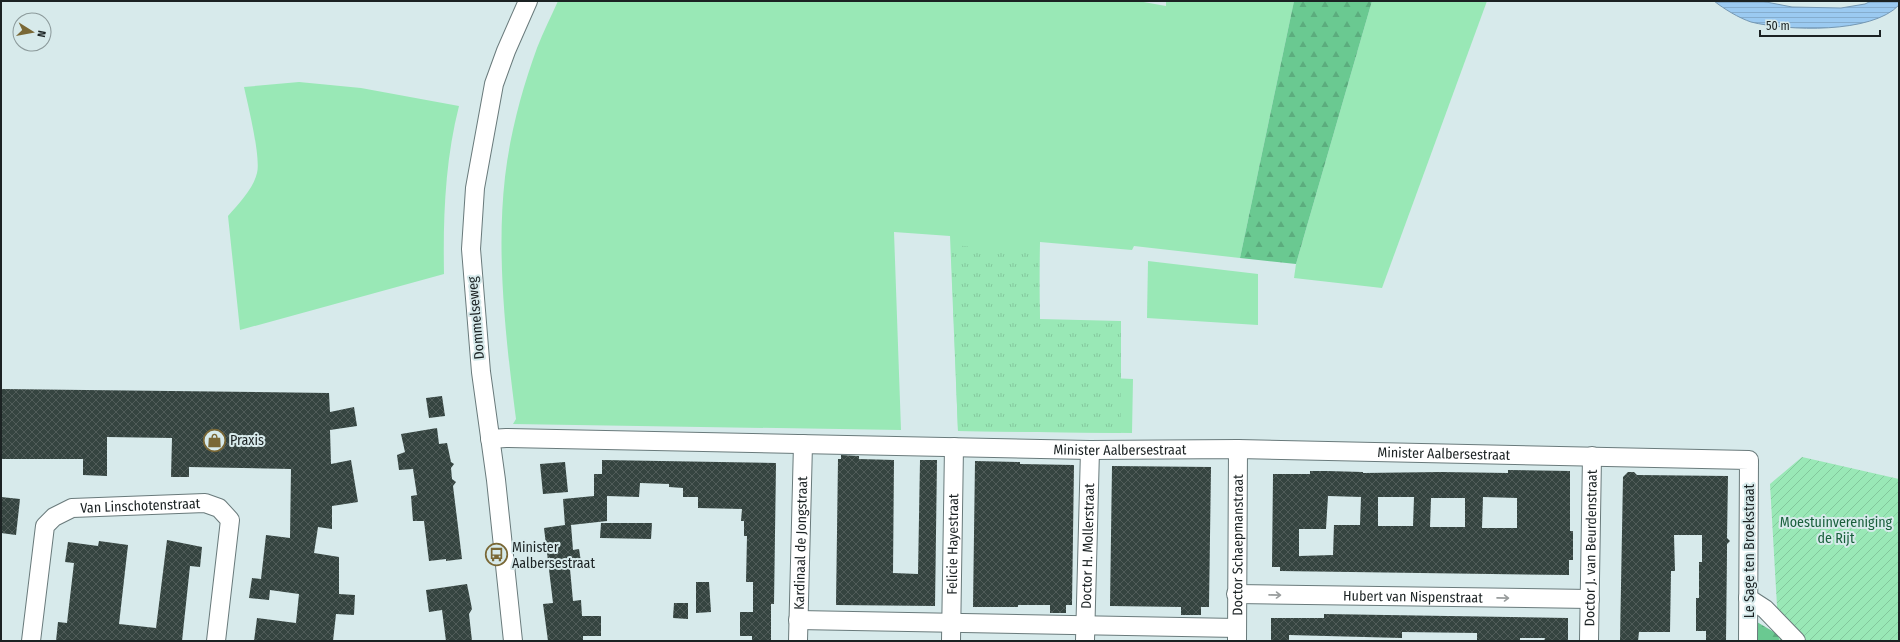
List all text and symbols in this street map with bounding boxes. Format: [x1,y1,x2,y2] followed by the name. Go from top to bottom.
[12,12,52,52] north arrow
[1760,12,1880,38] scale bar
[1766,19,1790,33] text: 50 m
[34,29,48,38] text: N
[464,275,488,360] street label: Dommelseweg
[201,427,227,453] shop icon: Praxis
[230,432,264,449] place label: Praxis
[1053,441,1187,459] street label: Minister Aalbersestraat
[1377,444,1511,463] street label: Minister Aalbersestraat
[1581,469,1600,626] street label: Doctor J. van Beurdenstraat
[1229,474,1246,616] street label: Doctor Schaepmanstraat
[790,476,811,610] street label: Kardinaal de Jongstraat
[1077,483,1098,609] street label: Doctor H. Mollerstraat
[1741,483,1758,618] street label: Le Sage ten Broekstraat
[943,493,962,595] street label: Felicie Hayestraat
[80,495,201,516] street label: Van Linschotenstraat
[1780,514,1893,547] park label: Moestuinvereniging de Rijt
[512,539,595,572] place label: Minister Aalbersestraat
[483,542,509,568] bus stop icon: Minister Aalbersestraat
[1343,587,1483,606] street label: Hubert van Nispenstraat
[1268,591,1281,598] one-way arrow
[1496,594,1509,602] one-way arrow

